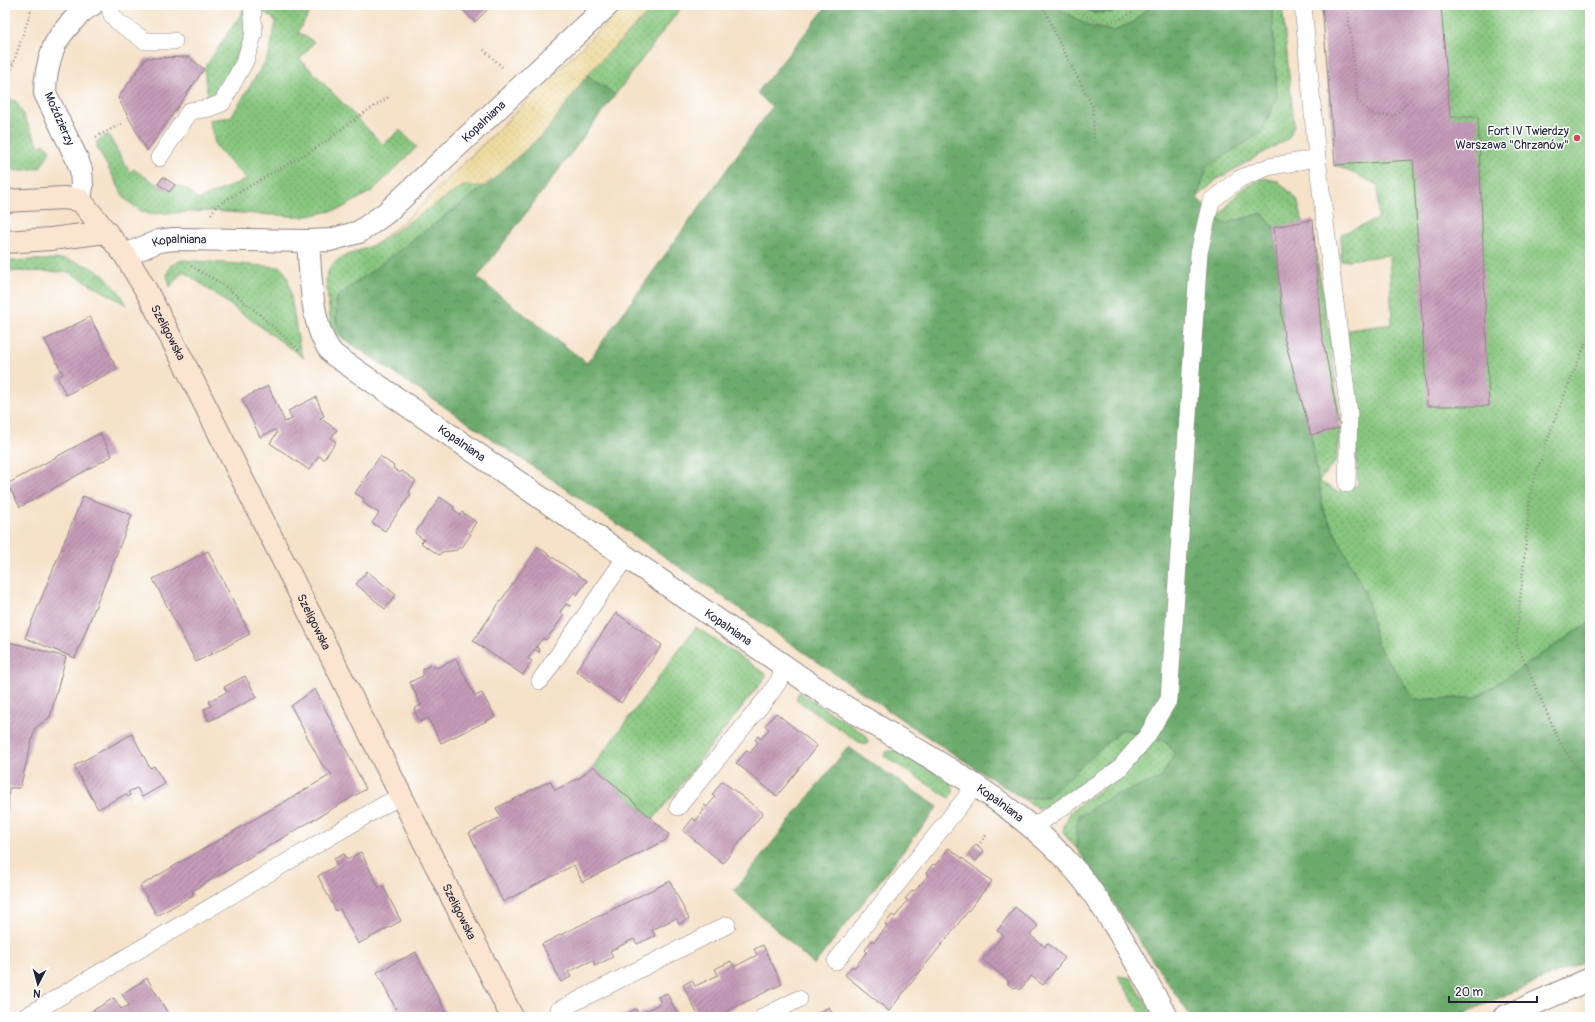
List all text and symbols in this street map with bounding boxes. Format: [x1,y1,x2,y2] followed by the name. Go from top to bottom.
[41,90,77,148] street label: Moździerzy
[459,97,509,146] street label: Kopalniana
[1455,124,1569,153] place label: Fort IV Twierdzy Warszawa "Chrzanów"
[1572,133,1582,143] marker: Fort IV Twierdzy Warszawa "Chrzanów"
[150,231,207,251] street label: Kopalniana
[147,302,189,363] street label: Szeligowska
[435,421,489,465] street label: Kopalniana
[294,591,334,653] street label: Szeligowska
[702,606,755,649] street label: Kopalniana
[974,781,1027,825] street label: Kopalniana
[439,881,480,942] street label: Szeligowska
[18,964,58,1004] north arrow
[1449,978,1537,1004] scale bar
[1455,985,1484,1000] text: 20 m
[32,987,41,1000] text: N

